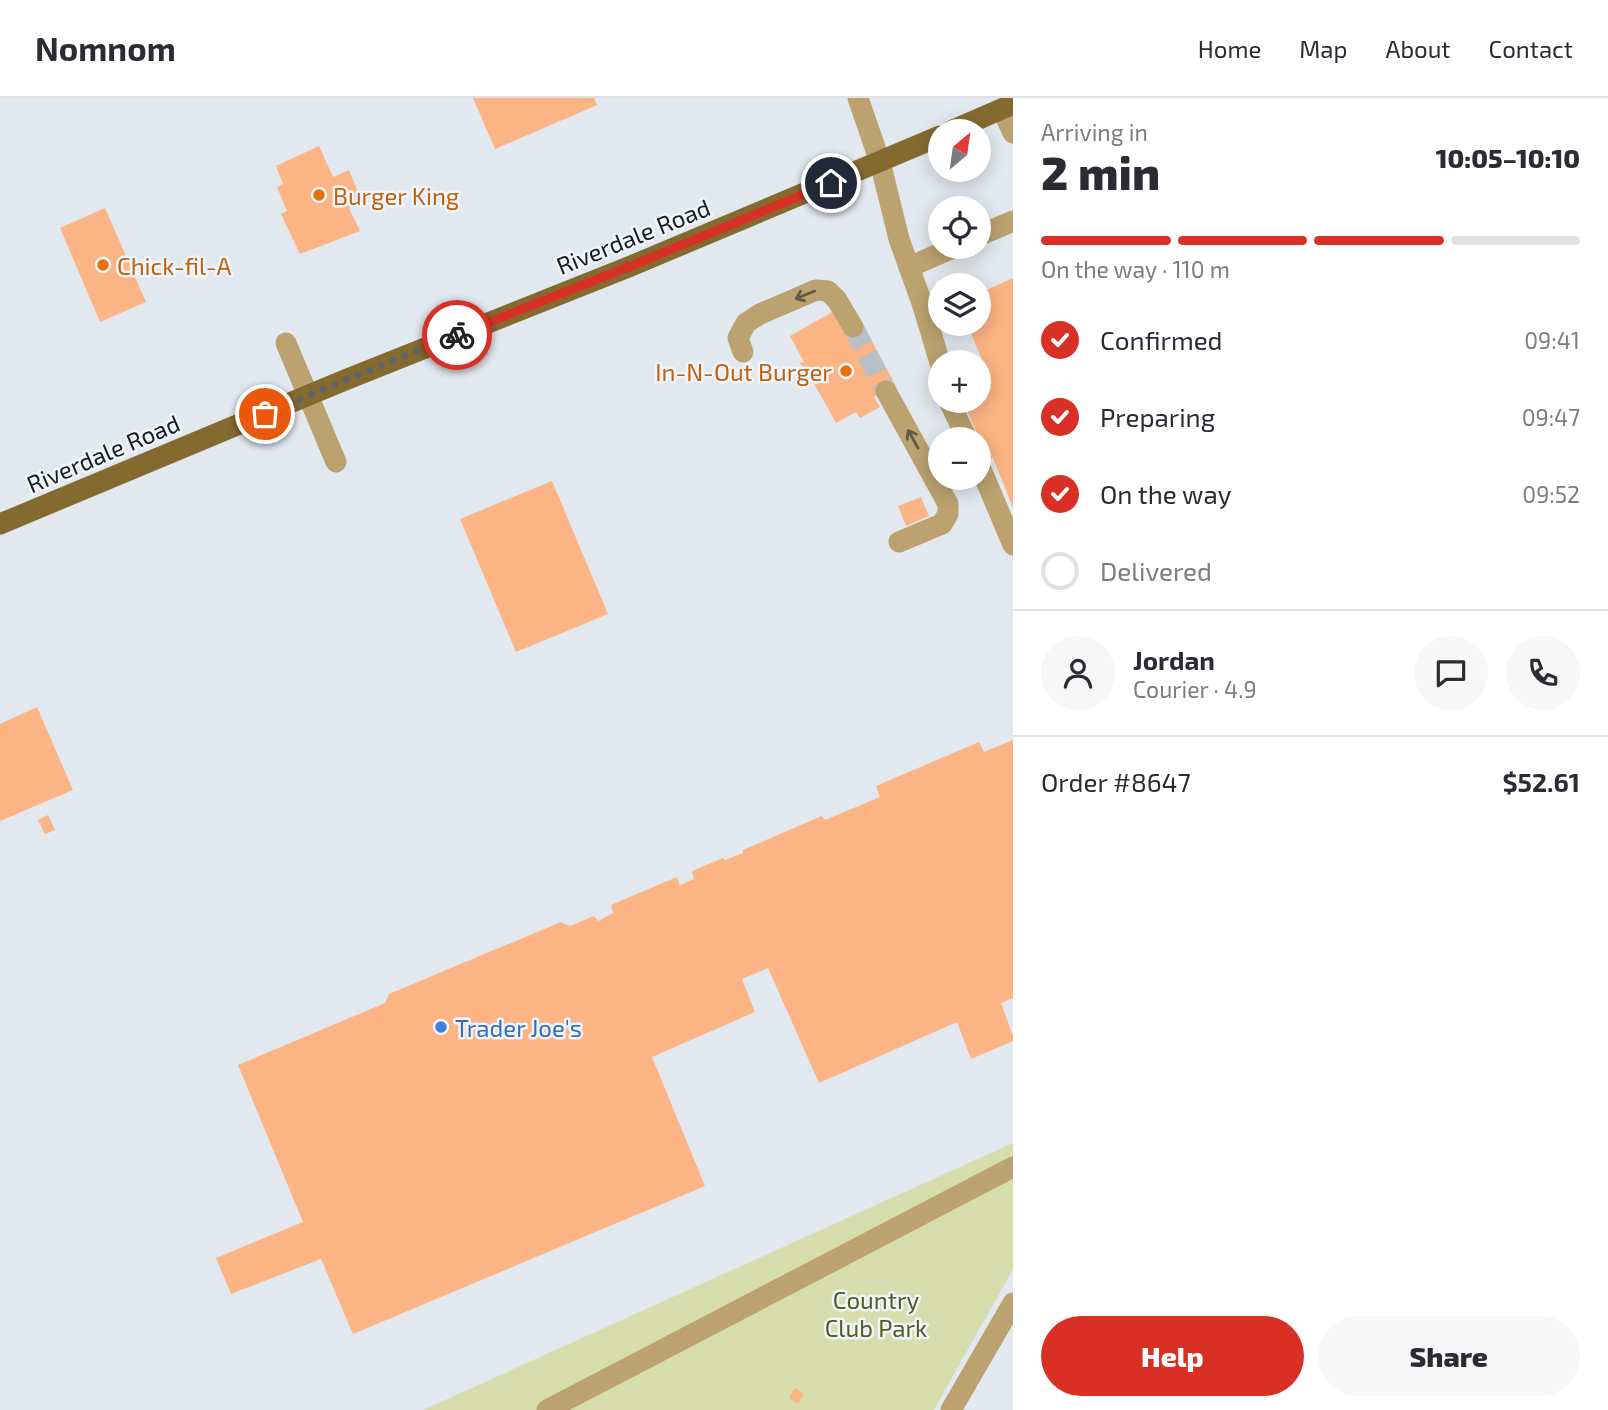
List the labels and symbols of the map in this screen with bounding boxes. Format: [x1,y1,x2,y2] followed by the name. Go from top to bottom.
[928,119,990,182] north arrow
[801,153,861,213] pin
[333,181,459,210] place label: Burger King
[311,187,327,203] marker: Burger King
[552,192,714,280] street label: Riverdale Road
[117,251,232,280] place label: Chick-fil-A
[95,257,111,273] marker: Chick-fil-A
[795,289,817,302] one-way arrow
[422,300,492,370] courier
[655,357,832,386] place label: In-N-Out Burger
[838,363,854,379] marker: In-N-Out Burger
[235,384,295,444] pin
[22,408,184,498] street label: Riverdale Road
[906,430,920,450] one-way arrow
[455,1013,582,1042] place label: Trader Joe's
[433,1019,449,1035] marker: Trader Joe's
[825,1285,927,1342] park label: Country Club Park

